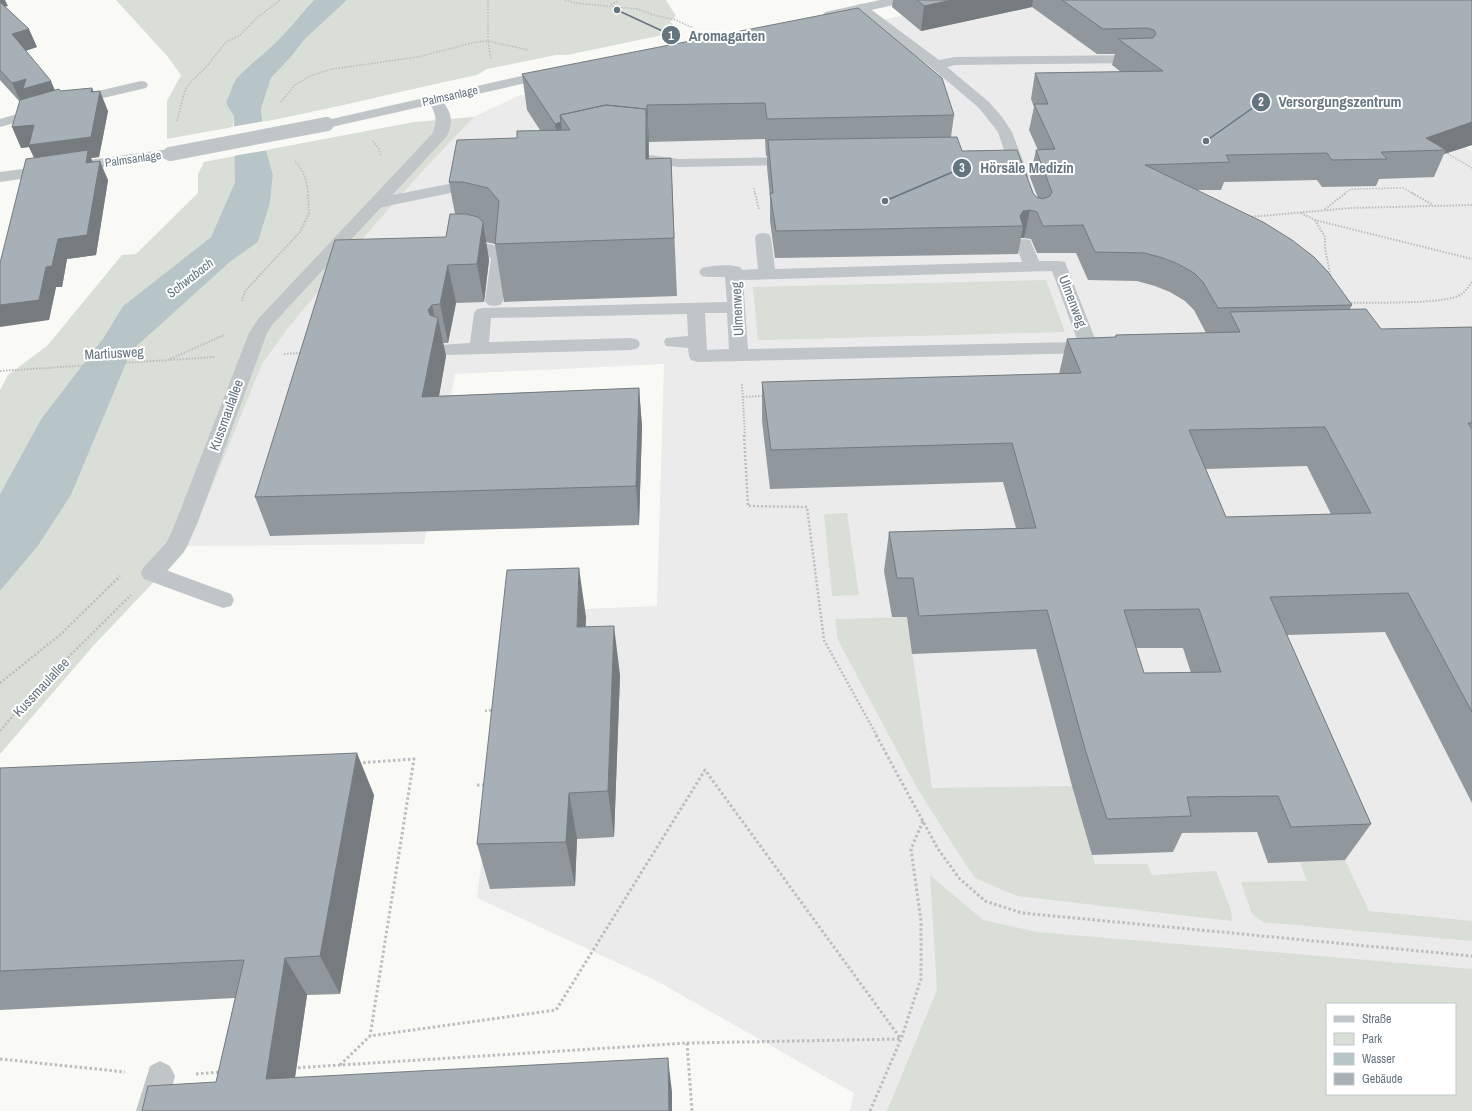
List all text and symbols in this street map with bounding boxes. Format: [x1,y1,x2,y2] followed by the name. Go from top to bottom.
[661,22,774,49] callout: Aromagarten
[689,25,765,46] text: Aromagarten
[668,28,674,44] text: 1
[420,82,480,110] street label: Palmsanlage
[1251,88,1410,115] callout: Versorgungszentrum
[1279,91,1401,112] text: Versorgungszentrum
[1258,94,1264,110] text: 2
[104,147,162,171] street label: Palmsanlage
[952,155,1081,182] callout: Hörsäle Medizin
[980,157,1074,178] text: Hörsäle Medizin
[959,160,965,176] text: 3
[163,254,217,302] water label: Schwabach
[1055,272,1091,330] street label: Ulmenweg
[727,281,747,337] street label: Ulmenweg
[84,342,145,364] street label: Martiusweg
[205,377,247,453] street label: Kussmaulallee
[9,654,73,720] street label: Kussmaulallee
[1326,1003,1456,1095] legend
[1362,1011,1392,1027] text: Straße
[1362,1031,1382,1047] text: Park
[1362,1051,1396,1067] text: Wasser
[1362,1071,1403,1087] text: Gebäude

